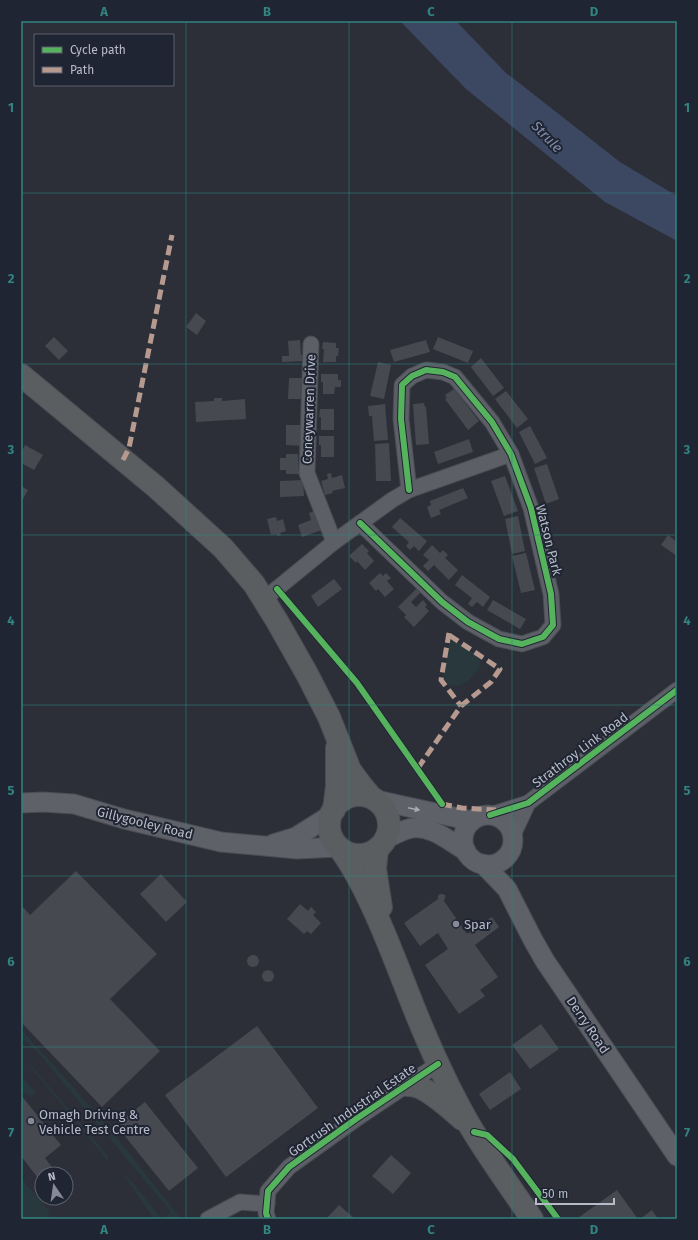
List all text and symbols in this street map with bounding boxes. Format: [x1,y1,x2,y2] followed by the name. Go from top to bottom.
[99,4,108,19] text: A
[263,4,271,19] text: B
[427,4,435,19] text: C
[590,4,599,19] text: D
[34,34,174,86] legend
[70,43,126,57] text: Cycle path
[70,63,94,77] text: Path
[8,100,14,115] text: 1
[684,100,690,115] text: 1
[527,117,566,156] water label: Strule
[8,271,15,286] text: 2
[684,271,691,286] text: 2
[300,354,318,464] street label: Coneywarren Drive
[7,442,15,457] text: 3
[683,442,691,457] text: 3
[533,503,565,577] street label: Watson Park
[7,613,15,628] text: 4
[683,613,691,628] text: 4
[529,709,631,791] street label: Strathroy Link Road
[8,783,15,798] text: 5
[684,783,691,798] text: 5
[96,804,194,842] street label: Gillygooley Road
[408,807,420,813] one-way arrow
[464,917,491,932] place label: Spar
[451,919,461,929] marker: Spar
[7,954,15,969] text: 6
[683,954,691,969] text: 6
[564,994,612,1056] street label: Derry Road
[285,1060,419,1160] street label: Gortrush Industrial Estate
[39,1107,150,1137] place label: Omagh Driving & Vehicle Test Centre
[26,1116,36,1126] marker: Omagh Driving & Vehicle Test Centre
[8,1125,14,1140] text: 7
[684,1125,690,1140] text: 7
[34,1166,74,1206] north arrow
[47,1170,57,1184] text: N
[536,1180,614,1206] scale bar
[542,1187,568,1201] text: 50 m
[99,1222,108,1237] text: A
[263,1222,271,1237] text: B
[427,1222,435,1237] text: C
[590,1222,599,1237] text: D

